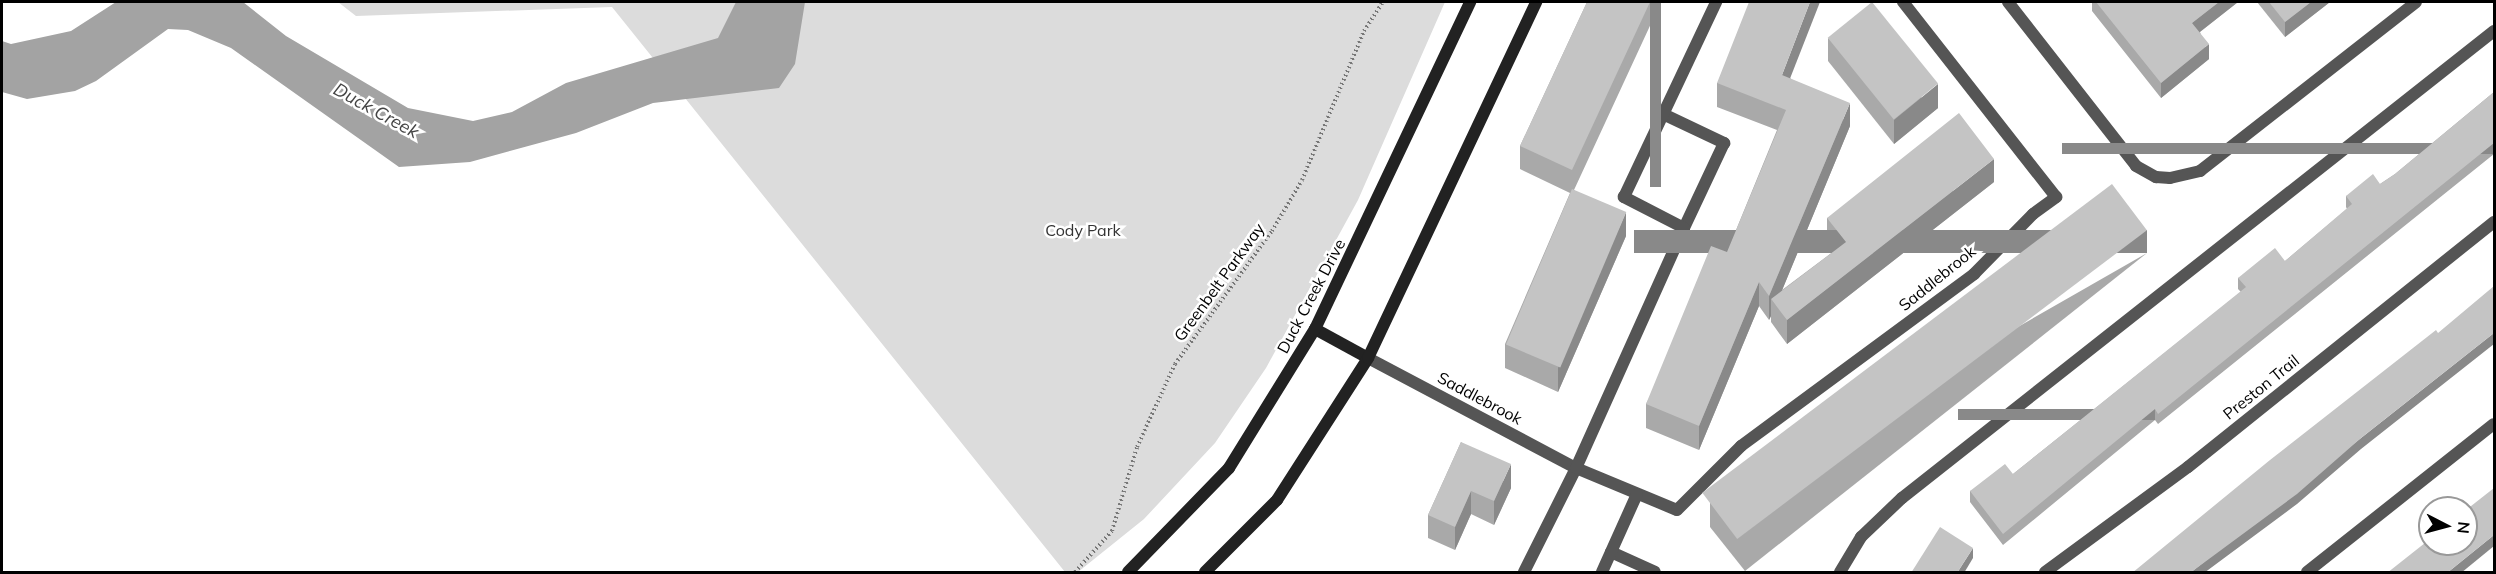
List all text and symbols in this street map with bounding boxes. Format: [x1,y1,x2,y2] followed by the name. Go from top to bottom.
[330,79,422,143] water label: Duck Creek
[1170,219,1268,345] street label: Greenbelt Parkway
[1045,220,1121,240] park label: Cody Park
[1273,236,1349,356] street label: Duck Creek Drive
[1895,241,1979,315] street label: Saddlebrook
[2219,351,2303,423] street label: Preston Trail
[1434,368,1526,428] street label: Saddlebrook
[2418,496,2478,556] north arrow
[2453,521,2474,535] text: N

